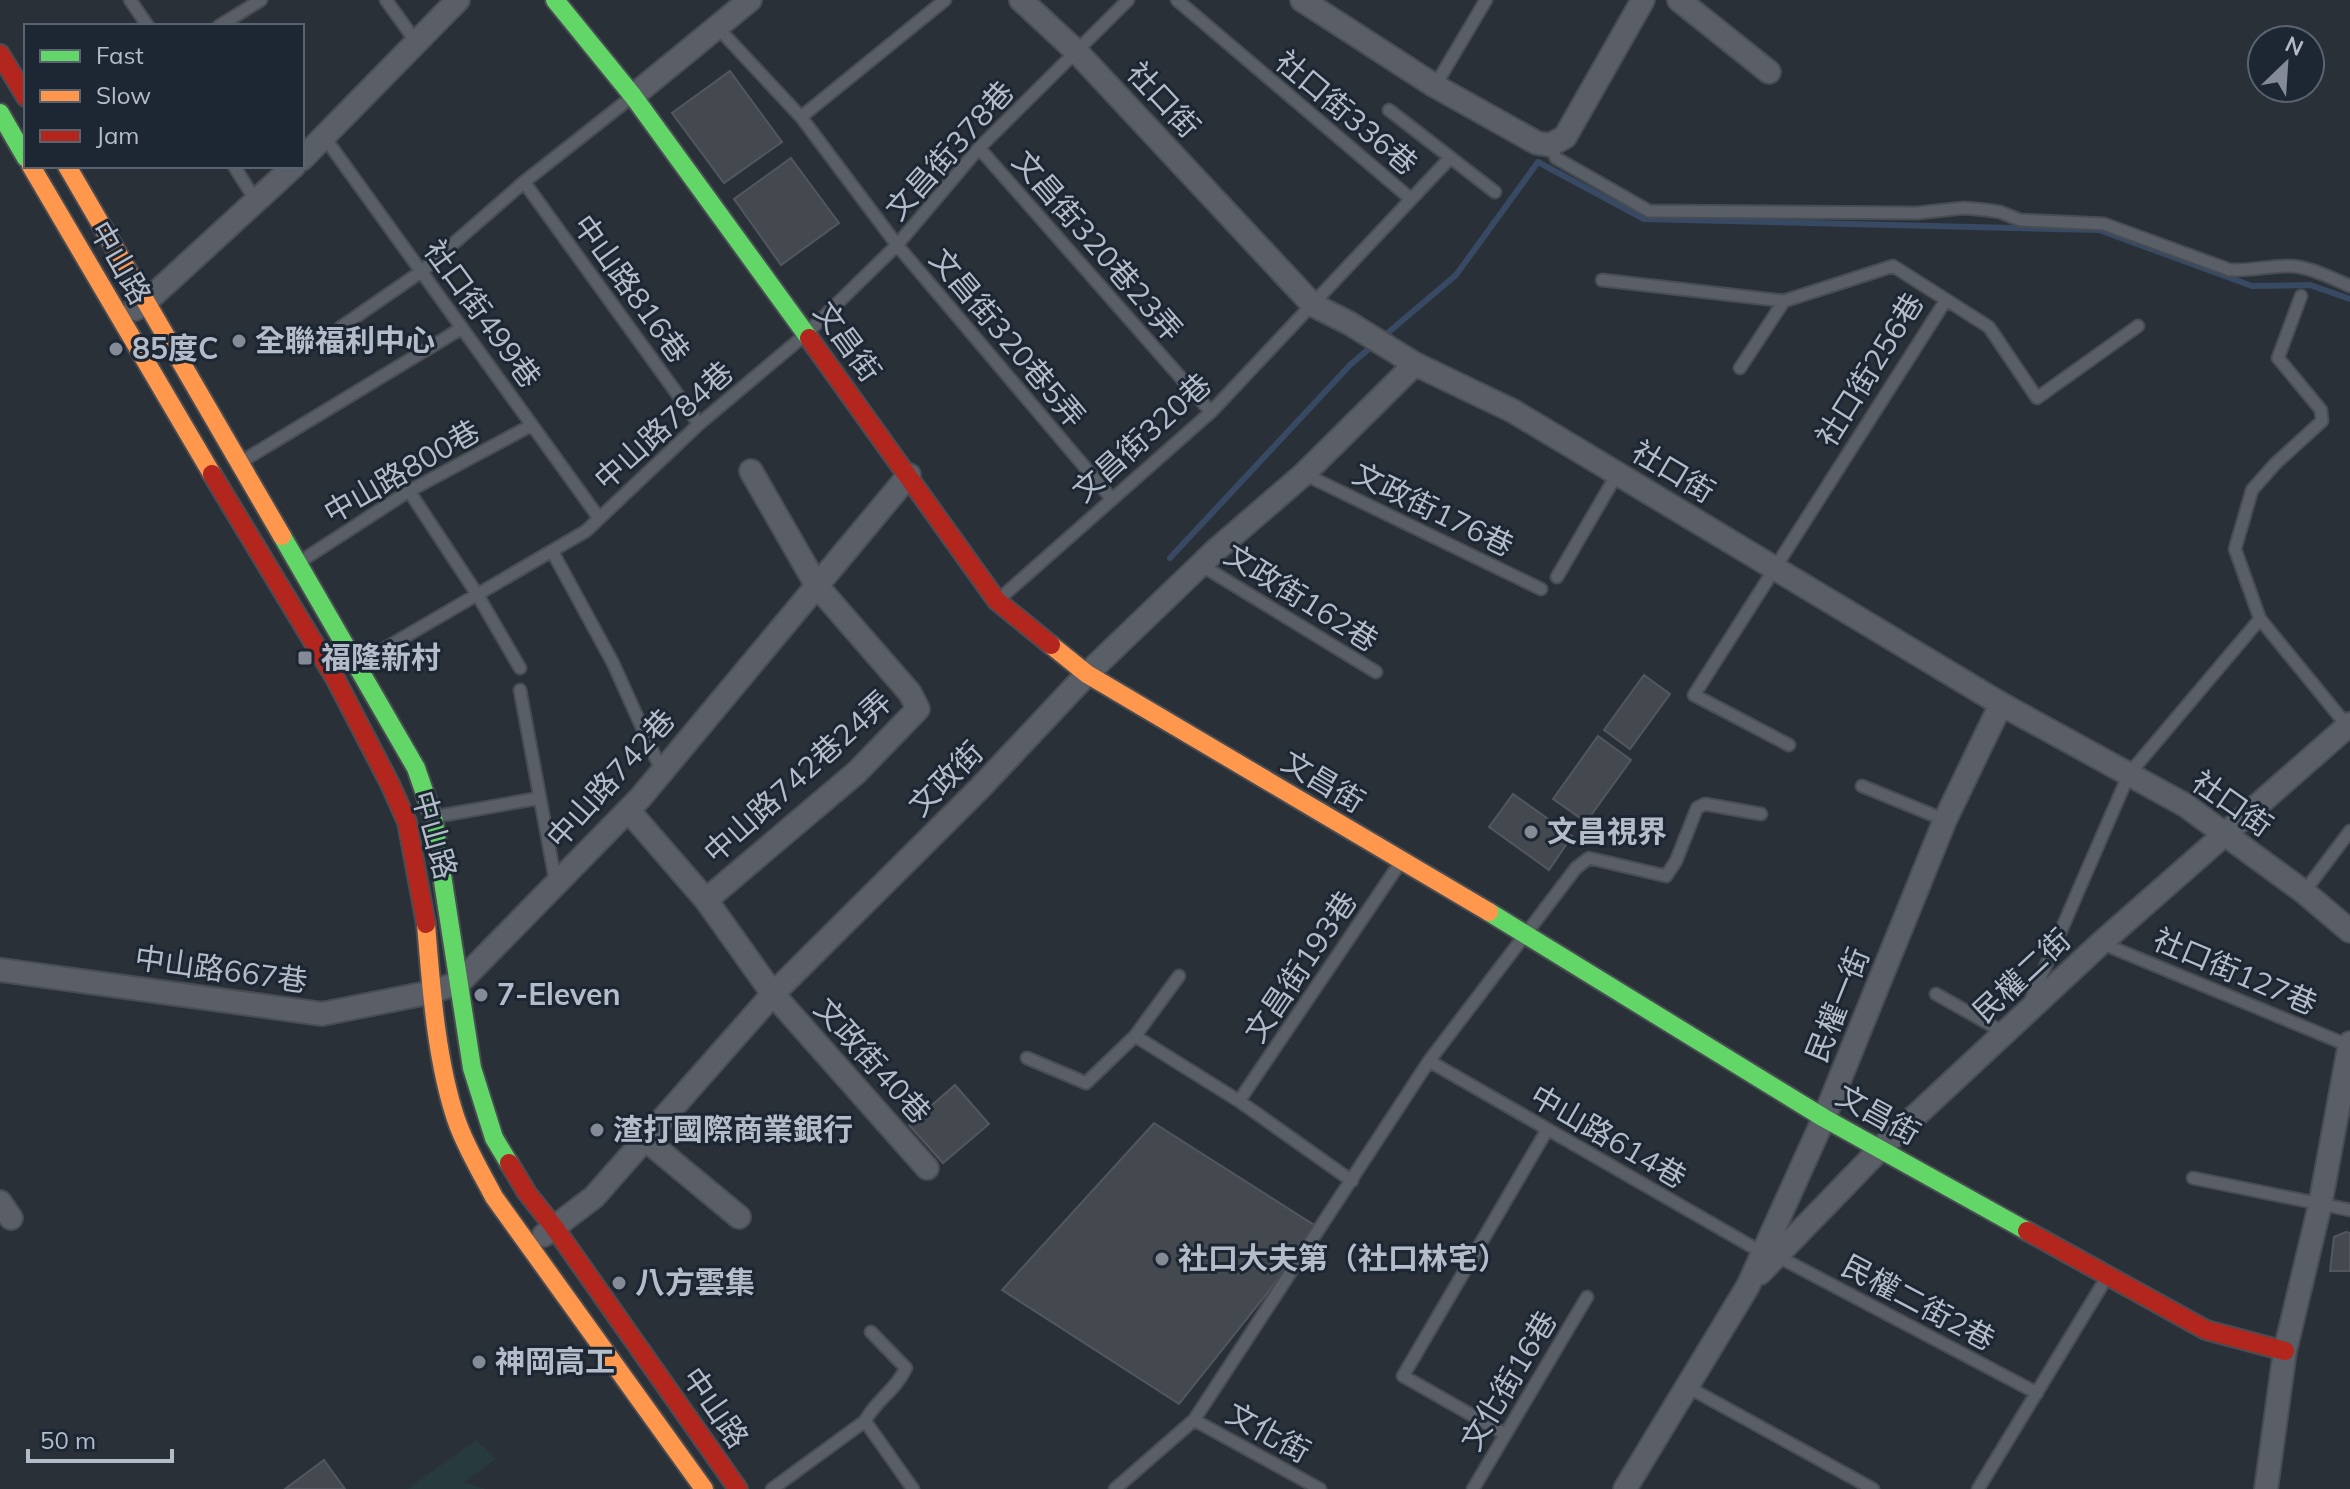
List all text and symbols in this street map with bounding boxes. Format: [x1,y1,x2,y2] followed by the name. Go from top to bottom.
[24,24,304,168] legend
[2246,24,2326,104] north arrow
[2281,30,2308,62] text: N
[96,40,144,70] text: Fast
[1268,42,1426,183] street label: 社口街336巷
[1119,53,1208,145] street label: 社口街
[877,73,1022,228] street label: 文昌街378巷
[96,80,151,110] text: Slow
[96,120,139,150] text: Jam
[1005,142,1191,348] street label: 文昌街320巷23弄
[565,207,698,370] street label: 中山路816巷
[82,214,160,311] street label: 中山路
[416,232,549,395] street label: 社口街499巷
[922,240,1094,435] street label: 文昌街320巷5弄
[1807,286,1931,453] street label: 社口街256巷
[806,294,890,389] street label: 文昌街
[255,321,435,359] place label: 全聯福利中心
[132,329,219,367] place label: 85度C
[230,332,248,350] marker: 全聯福利中心
[107,340,125,358] marker: 85度C
[586,353,741,498] street label: 中山路784巷
[1064,365,1219,510] street label: 文昌街320巷
[317,411,486,531] street label: 中山路800巷
[1625,432,1722,511] street label: 社口街
[1347,454,1520,564] street label: 文政街176巷
[1218,535,1385,659] street label: 文政街162巷
[321,638,441,676] place label: 福隆新村
[296,649,314,667] marker: 福隆新村
[695,682,899,871] street label: 中山路742巷24弄
[538,701,683,856] street label: 中山路742巷
[900,733,991,824] street label: 文政街
[1275,742,1372,821] street label: 文昌街
[2185,762,2280,845] street label: 社口街
[404,786,466,883] street label: 中山路
[1547,812,1667,850] place label: 文昌視界
[1522,823,1540,841] marker: 文昌視界
[1236,884,1365,1049] street label: 文昌街193巷
[1964,920,2078,1030] street label: 民權二街
[2148,920,2323,1023] street label: 社口街127巷
[132,938,310,1000] street label: 中山路667巷
[1797,942,1877,1067] street label: 民權一街
[497,975,621,1013] place label: 7-Eleven
[472,986,490,1004] marker: 7-Eleven
[806,990,939,1131] street label: 文政街40巷
[1524,1076,1693,1196] street label: 中山路614巷
[1830,1076,1927,1153] street label: 文昌街
[613,1110,853,1148] place label: 渣打國際商業銀行
[588,1121,606,1139] marker: 渣打國際商業銀行
[1178,1239,1508,1277] place label: 社口大夫第（社口林宅）
[1835,1246,2002,1358] street label: 民權二街2巷
[1153,1250,1171,1268] marker: 社口大夫第（社口林宅）
[635,1263,755,1301] place label: 八方雲集
[610,1274,628,1292] marker: 八方雲集
[1452,1304,1565,1457] street label: 文化街16巷
[495,1342,615,1380] place label: 神岡高工
[470,1353,488,1371] marker: 神岡高工
[674,1360,757,1455] street label: 中山路
[1220,1394,1317,1471] street label: 文化街
[28,1413,172,1463] scale bar
[40,1425,96,1455] text: 50 m

